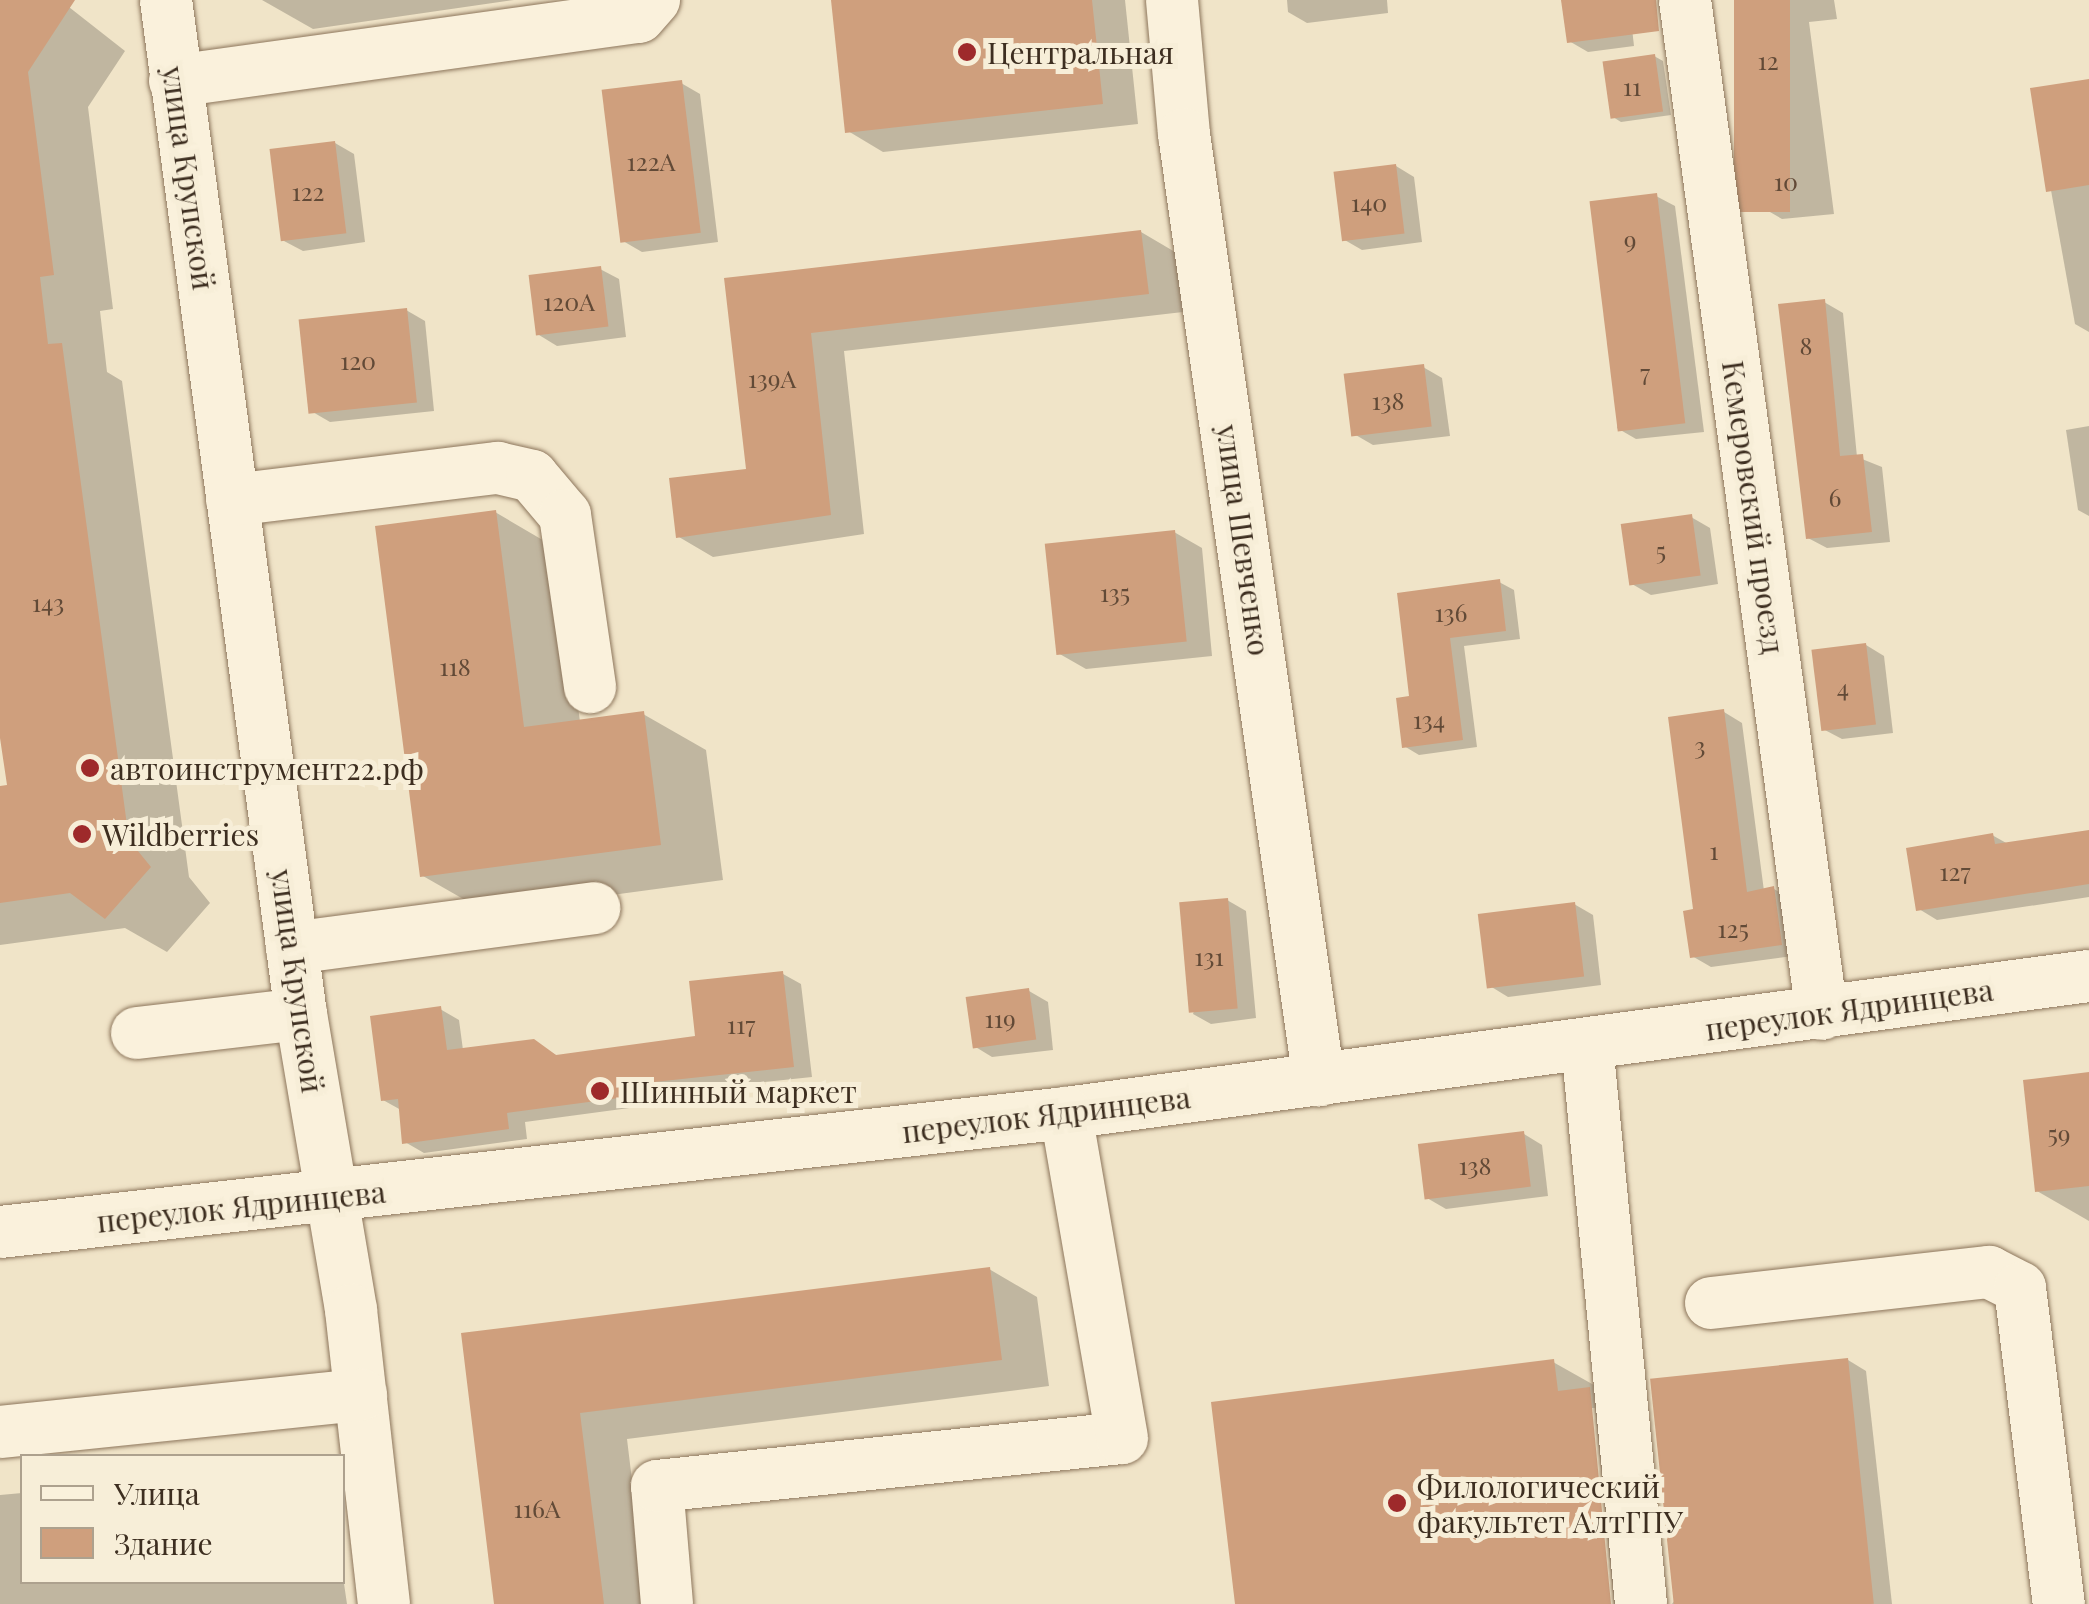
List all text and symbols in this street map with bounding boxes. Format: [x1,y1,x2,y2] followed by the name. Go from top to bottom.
[987,34,1174,70] place label: Центральная
[956,41,978,63] marker: Центральная
[1757,45,1779,75] house number: 12
[155,64,223,292] street label: улица Крупской
[1623,71,1641,101] house number: 11
[627,146,675,176] house number: 122А
[1774,166,1798,196] house number: 10
[291,176,325,206] house number: 122
[1351,187,1387,217] house number: 140
[1624,224,1636,254] house number: 9
[543,286,595,316] house number: 120А
[1800,330,1812,360] house number: 8
[340,345,376,375] house number: 120
[1640,357,1650,387] house number: 7
[1716,358,1792,656] street label: Кемеровский проезд
[748,363,796,393] house number: 139А
[1371,385,1405,415] house number: 138
[1210,422,1278,658] street label: улица Шевченко
[1829,482,1841,512] house number: 6
[1656,535,1666,565] house number: 5
[1100,577,1130,607] house number: 135
[32,587,64,617] house number: 143
[1434,597,1468,627] house number: 136
[439,651,471,681] house number: 118
[1837,672,1849,702] house number: 4
[1413,704,1445,734] house number: 134
[1694,730,1706,760] house number: 3
[110,750,424,786] place label: автоинструмент22.рф
[79,757,101,779] marker: автоинструмент22.рф
[102,816,259,852] place label: Wildberries
[71,823,93,845] marker: Wildberries
[1709,835,1719,865] house number: 1
[1939,856,1971,886] house number: 127
[264,867,332,1095] street label: улица Крупской
[1717,913,1749,943] house number: 125
[1194,941,1224,971] house number: 131
[1703,971,1995,1047] street label: переулок Ядринцева
[984,1003,1016,1033] house number: 119
[727,1009,755,1039] house number: 117
[620,1073,857,1109] place label: Шинный маркет
[900,1078,1192,1150] street label: переулок Ядринцева
[589,1080,611,1102] marker: Шинный маркет
[2047,1118,2071,1148] house number: 59
[1458,1150,1492,1180] house number: 138
[95,1173,387,1239] street label: переулок Ядринцева
[20,1454,345,1584] legend
[1417,1468,1683,1538] place label: Филологический факультет АлтГПУ
[114,1473,200,1513] text: Улица
[1386,1492,1408,1514] marker: Филологический факультет АлтГПУ
[513,1493,561,1523] house number: 116А
[114,1523,213,1563] text: Здание

